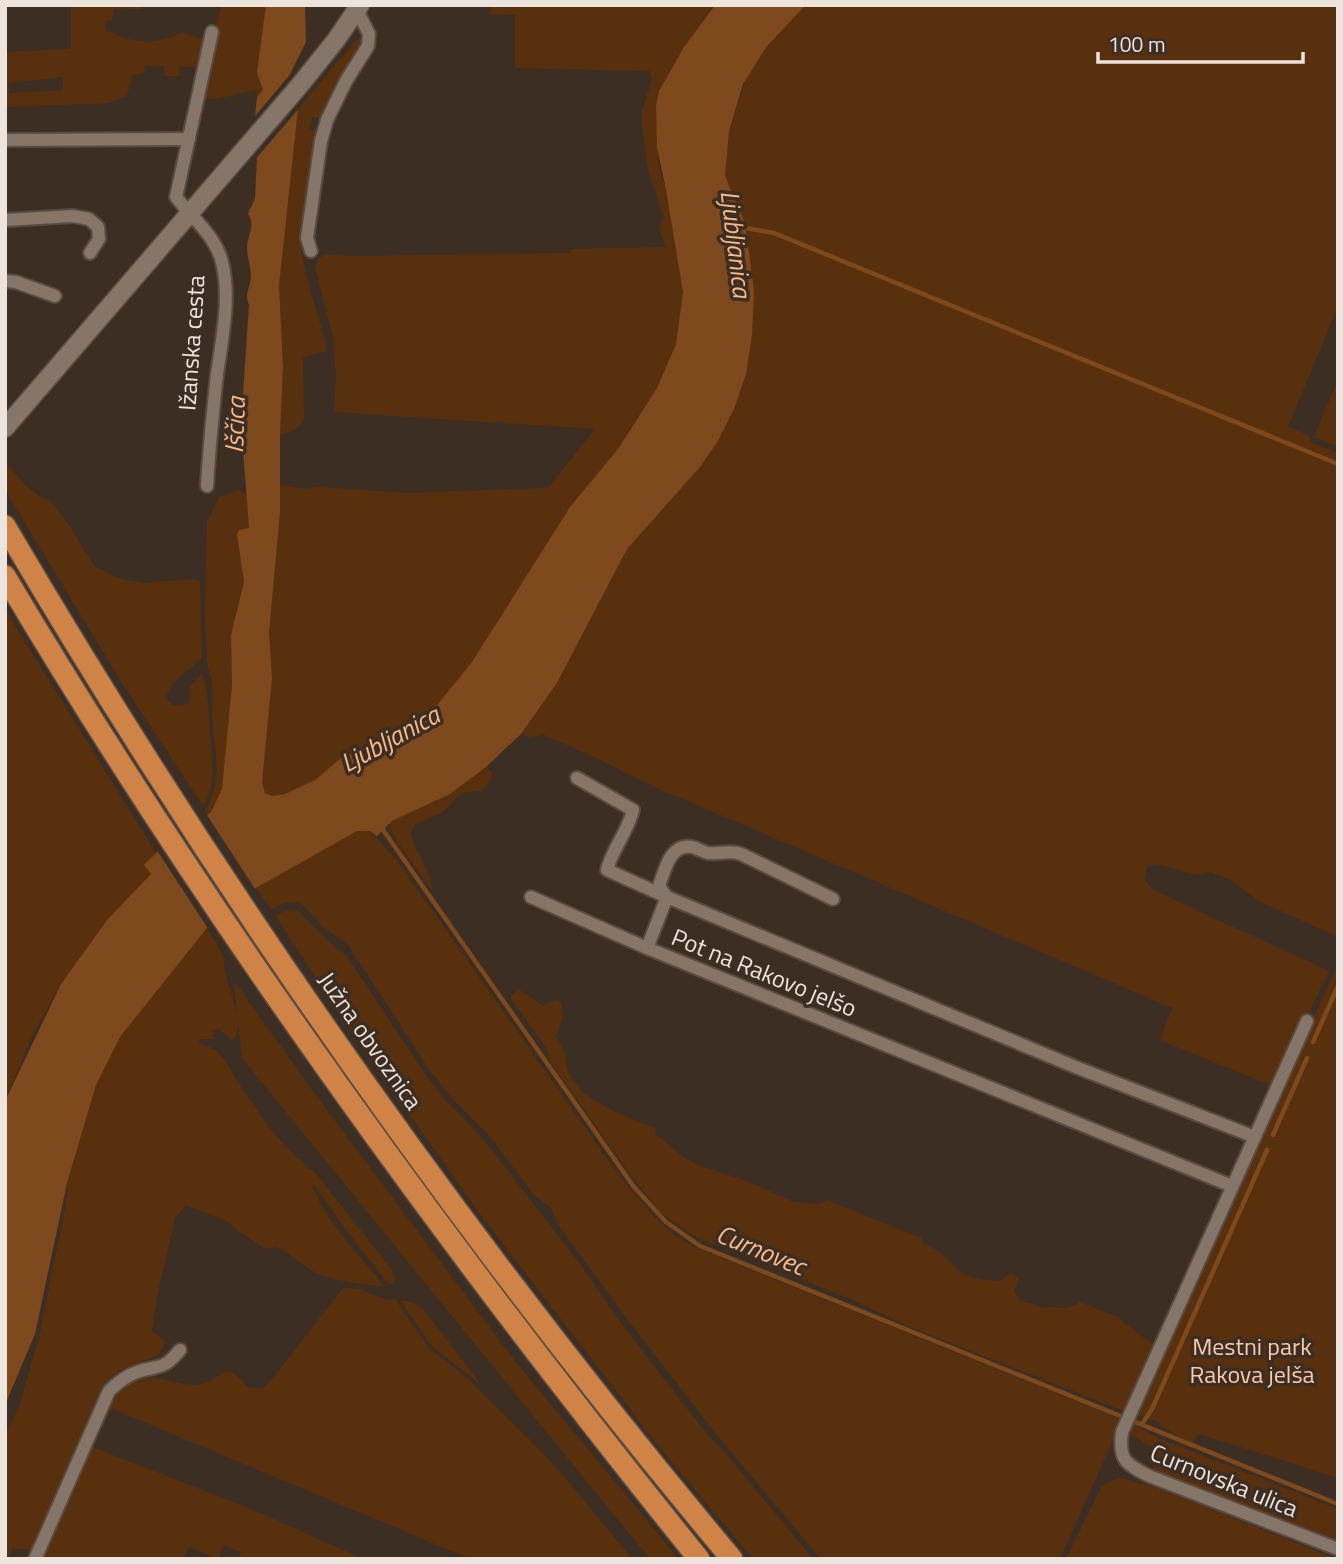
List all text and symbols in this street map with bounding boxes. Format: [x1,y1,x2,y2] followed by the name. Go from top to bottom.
[1098,21,1303,65] scale bar
[1108,28,1165,60] text: 100 m
[711,188,763,302] water label: Ljubljanica
[168,274,214,412] street label: Ižanska cesta
[214,394,255,454] water label: Iščica
[333,694,448,782] water label: Ljubljanica
[666,918,862,1026] street label: Pot na Rakovo jelšo
[310,964,432,1117] street label: Južna obvoznica
[711,1214,814,1286] water label: Curnovec
[1189,1328,1315,1392] park label: Mestni park Rakova jelša
[1145,1434,1304,1526] street label: Curnovska ulica

